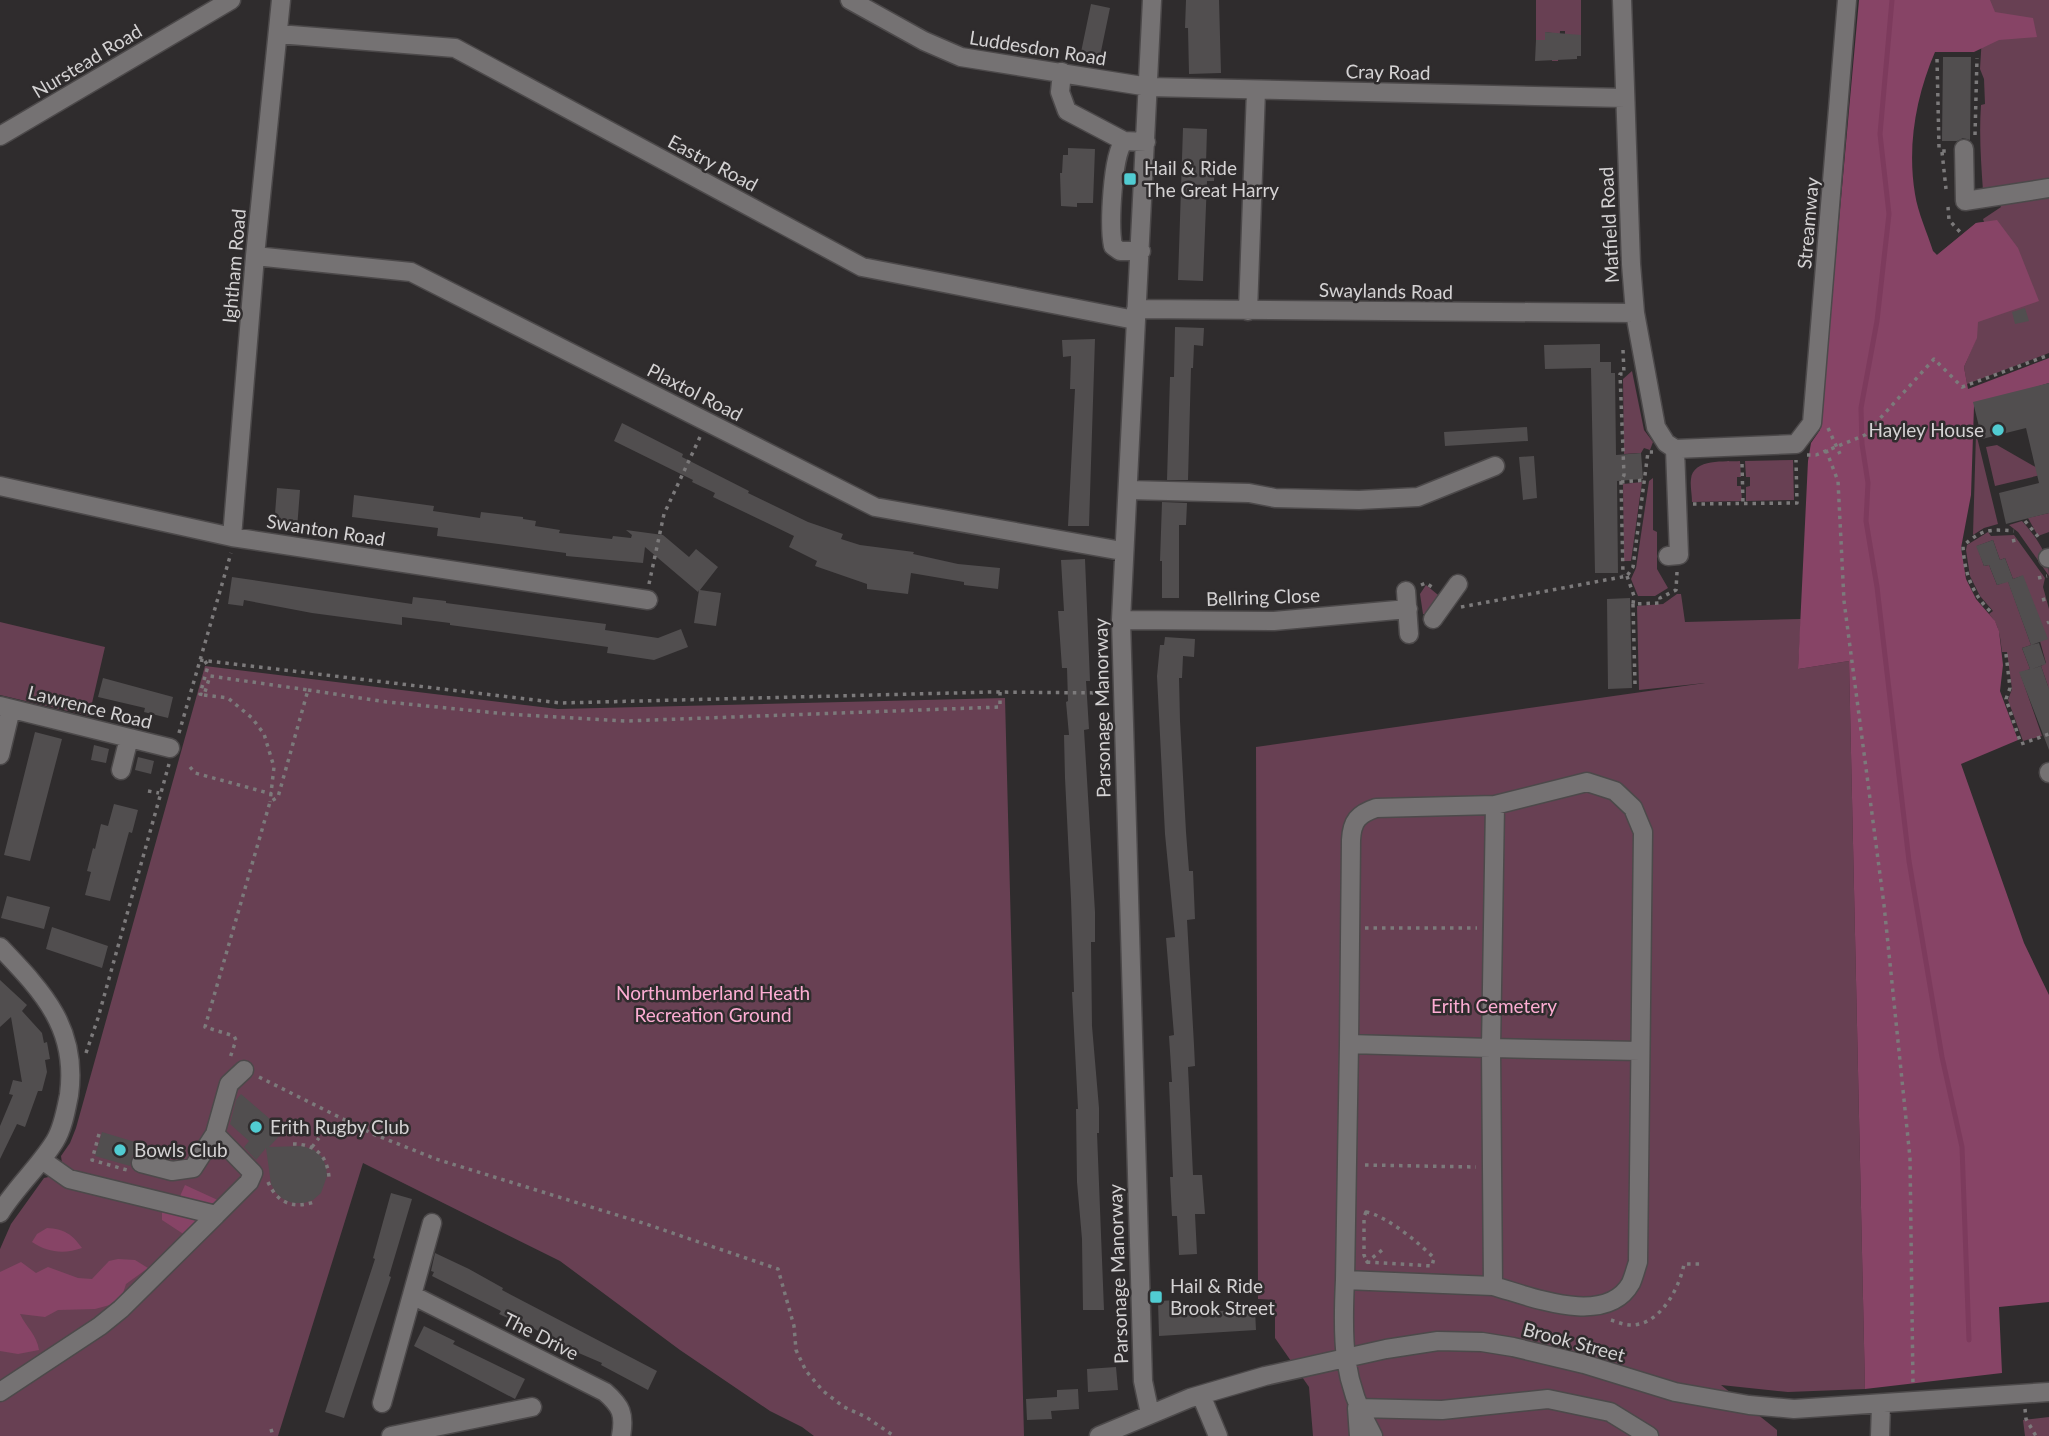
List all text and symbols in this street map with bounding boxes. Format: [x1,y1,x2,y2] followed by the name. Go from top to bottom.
[28,19,146,102] street label: Nurstead Road
[968,25,1108,70] street label: Luddesdon Road
[1345,59,1431,84] street label: Cray Road
[664,129,762,196] street label: Eastry Road
[1144,156,1279,201] place label: Hail & Ride The Great Harry
[1594,166,1623,284] street label: Matfield Road
[1122,171,1138,187] marker: Hail & Ride The Great Harry
[1792,176,1823,270] street label: Streamway
[217,208,250,324] street label: Ightham Road
[1319,278,1453,303] street label: Swaylands Road
[644,358,747,425] street label: Plaxtol Road
[1868,418,1984,441] place label: Hayley House
[1990,422,2006,438] marker: Hayley House
[265,509,387,550] street label: Swanton Road
[1206,583,1320,610] street label: Bellring Close
[1088,618,1115,798] street label: Parsonage Manorway
[26,680,155,733] street label: Lawrence Road
[616,981,810,1026] park label: Northumberland Heath Recreation Ground
[1431,994,1557,1017] park label: Erith Cemetery
[270,1115,409,1138] place label: Erith Rugby Club
[248,1119,264,1135] marker: Erith Rugby Club
[134,1138,228,1161] place label: Bowls Club
[112,1142,128,1158] marker: Bowls Club
[1103,1183,1132,1364] street label: Parsonage Manorway
[1170,1274,1275,1319] place label: Hail & Ride Brook Street
[1148,1289,1164,1305] marker: Hail & Ride Brook Street
[500,1307,583,1364] street label: The Drive
[1521,1317,1628,1366] street label: Brook Street

